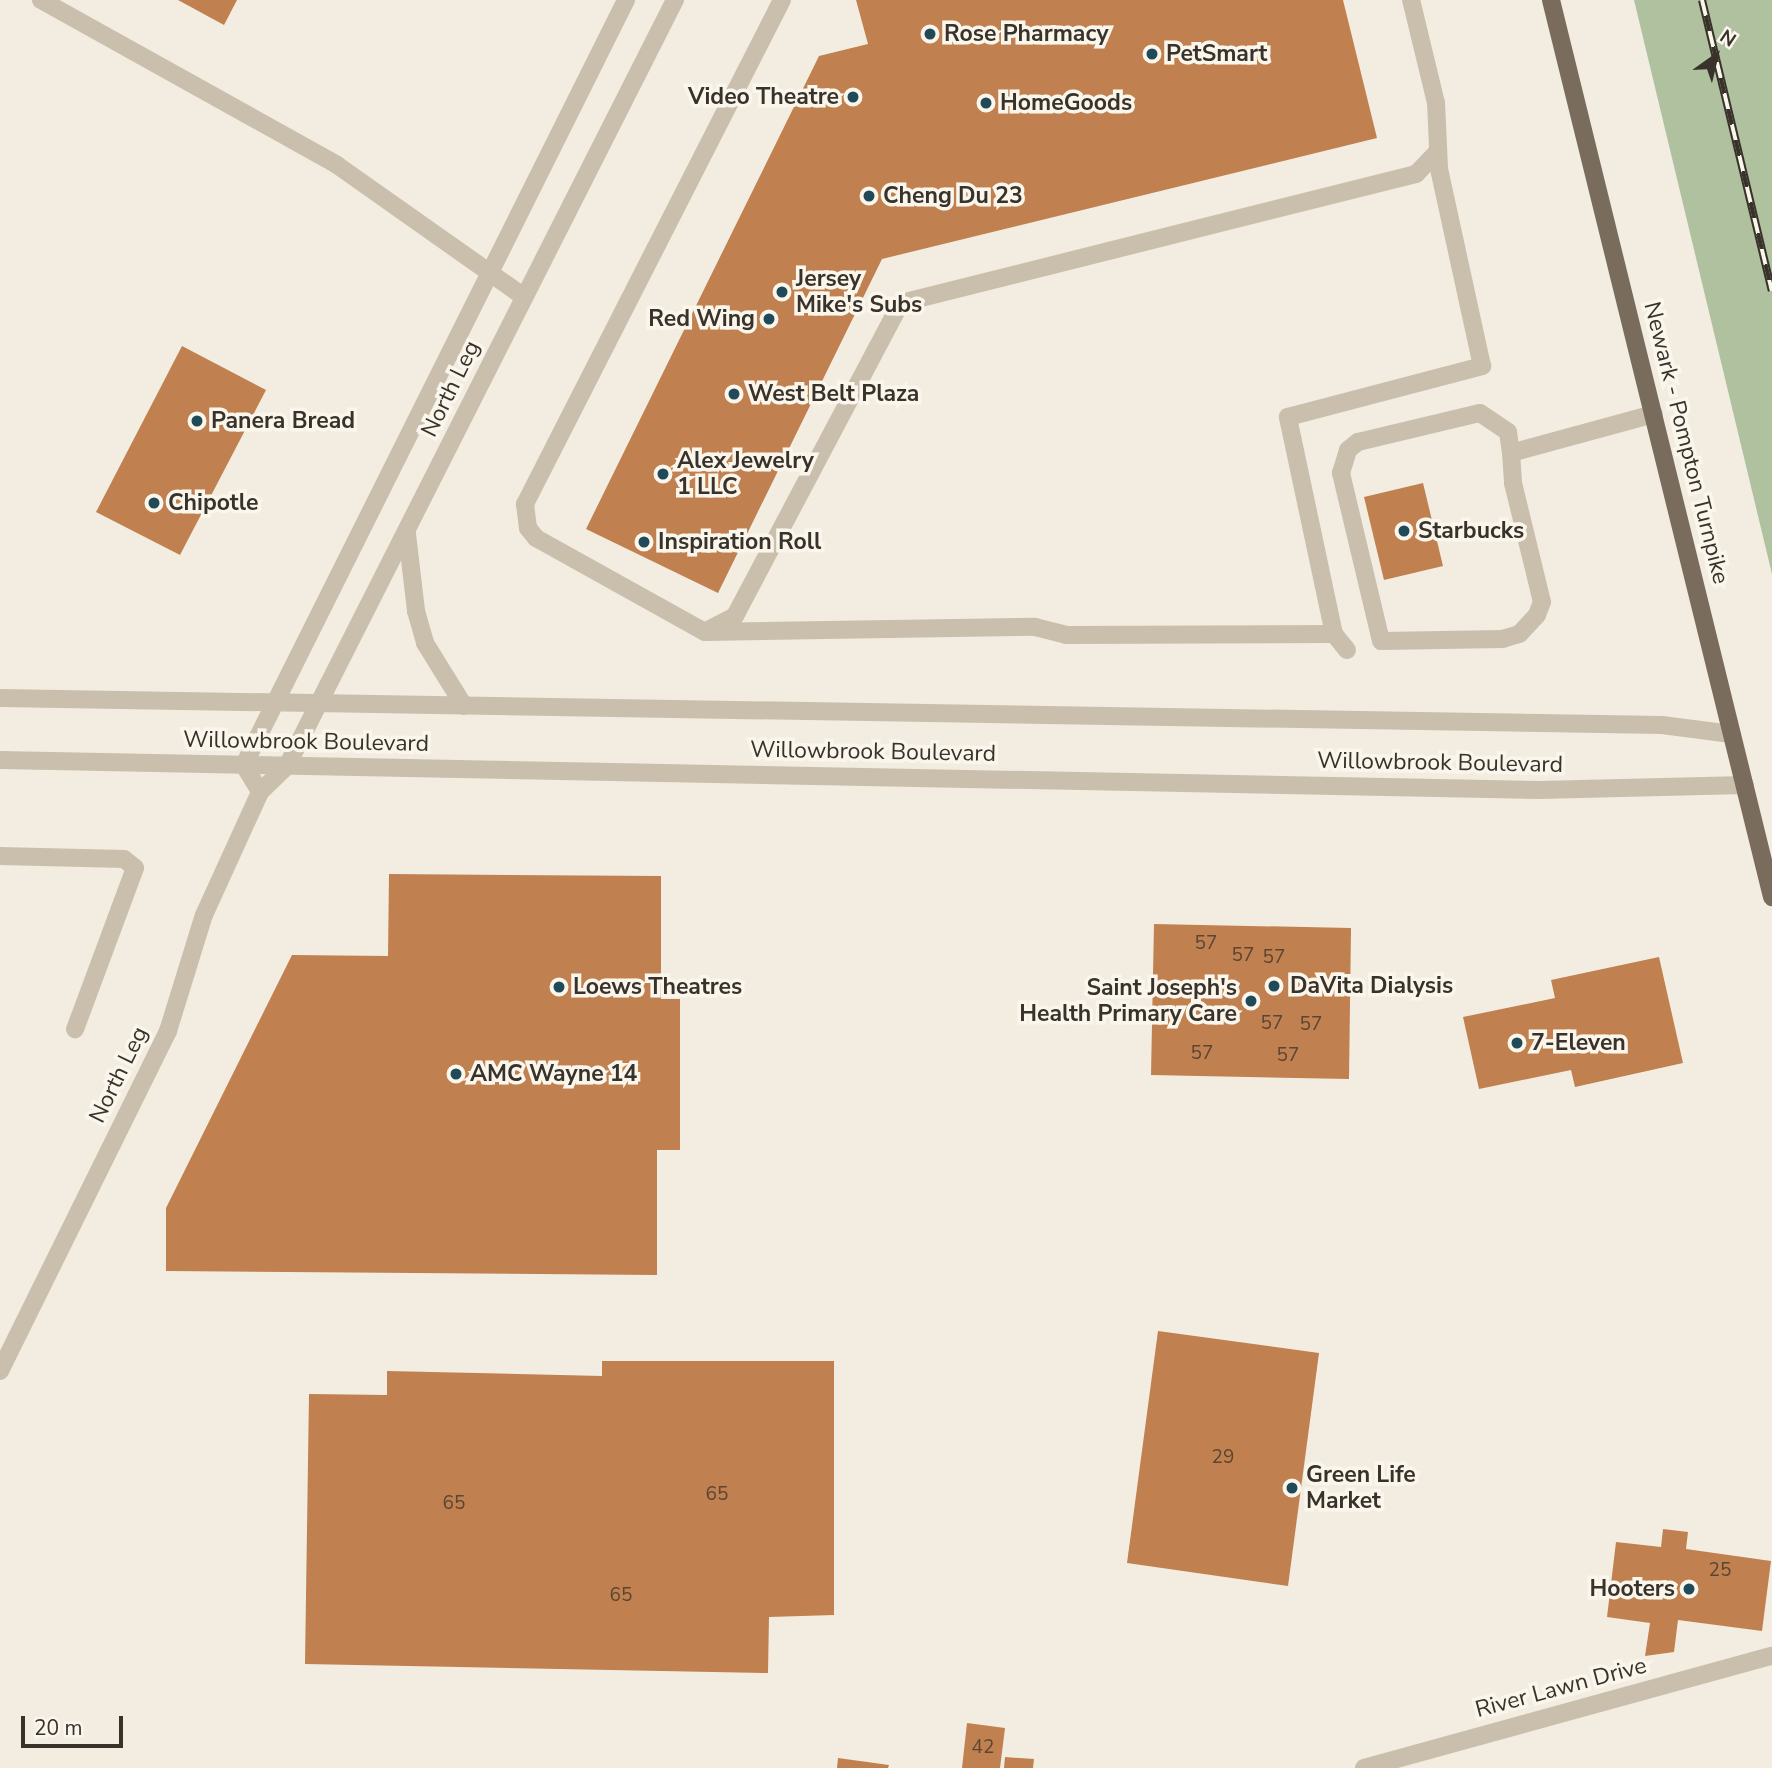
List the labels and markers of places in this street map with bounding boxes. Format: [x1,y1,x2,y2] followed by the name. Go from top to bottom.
[944,20,1109,48] place label: Rose Pharmacy
[922,26,938,42] marker: Rose Pharmacy
[1166,40,1267,68] place label: PetSmart
[1144,46,1160,62] marker: PetSmart
[688,83,839,111] place label: Video Theatre
[845,89,861,105] marker: Video Theatre
[1000,89,1132,117] place label: HomeGoods
[978,95,994,111] marker: HomeGoods
[883,182,1023,210] place label: Cheng Du 23
[861,188,877,204] marker: Cheng Du 23
[796,265,922,319] place label: Jersey Mike's Subs
[774,284,790,300] marker: Jersey Mike's Subs
[648,305,755,333] place label: Red Wing
[761,311,777,327] marker: Red Wing
[748,380,919,408] place label: West Belt Plaza
[726,386,742,402] marker: West Belt Plaza
[211,407,355,435] place label: Panera Bread
[189,413,205,429] marker: Panera Bread
[677,447,814,501] place label: Alex Jewelry 1 LLC
[655,466,671,482] marker: Alex Jewelry 1 LLC
[168,489,258,517] place label: Chipotle
[146,495,162,511] marker: Chipotle
[1418,517,1524,545] place label: Starbucks
[1396,523,1412,539] marker: Starbucks
[658,528,821,556] place label: Inspiration Roll
[636,534,652,550] marker: Inspiration Roll
[1290,972,1453,1000] place label: DaVita Dialysis
[573,973,742,1001] place label: Loews Theatres
[1019,974,1237,1028] place label: Saint Joseph's Health Primary Care
[1264,976,1284,996] marker: DaVita Dialysis
[551,979,567,995] marker: Loews Theatres
[1243,993,1259,1009] marker: Saint Joseph's Health Primary Care
[1531,1029,1626,1057] place label: 7-Eleven
[1509,1035,1525,1051] marker: 7-Eleven
[470,1060,637,1088] place label: AMC Wayne 14
[448,1066,464,1082] marker: AMC Wayne 14
[1306,1461,1416,1515] place label: Green Life Market
[1284,1480,1300,1496] marker: Green Life Market
[1590,1575,1675,1603] place label: Hooters
[1681,1581,1697,1597] marker: Hooters

